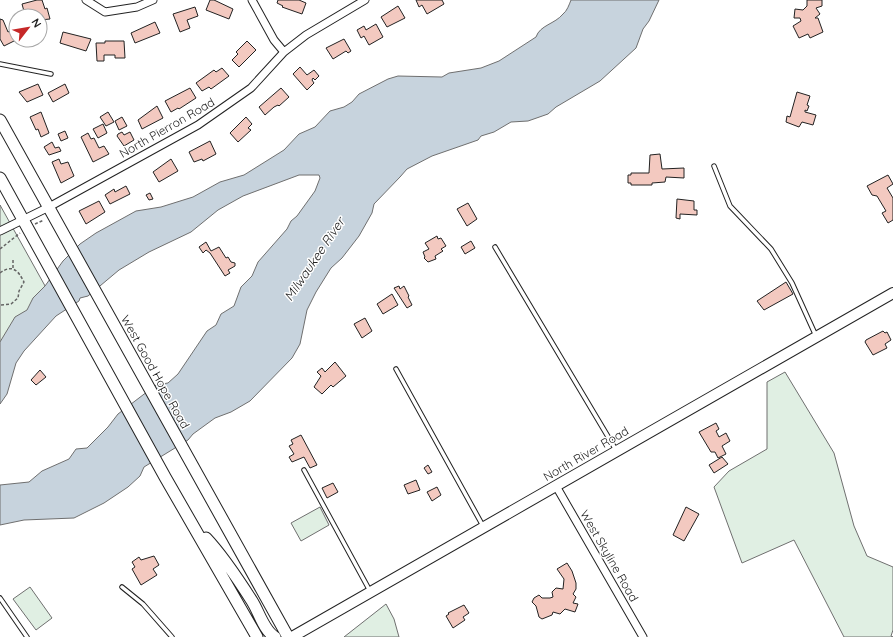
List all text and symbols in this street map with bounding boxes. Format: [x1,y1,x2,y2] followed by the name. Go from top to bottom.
[8,8,48,48] north arrow
[28,16,45,30] text: N
[116,94,217,161] street label: North Pierron Road
[280,213,349,304] water label: Milwaukee River
[118,312,193,431] street label: West Good Hope Road
[540,423,631,484] street label: North River Road
[577,507,642,604] street label: West Skyline Road

